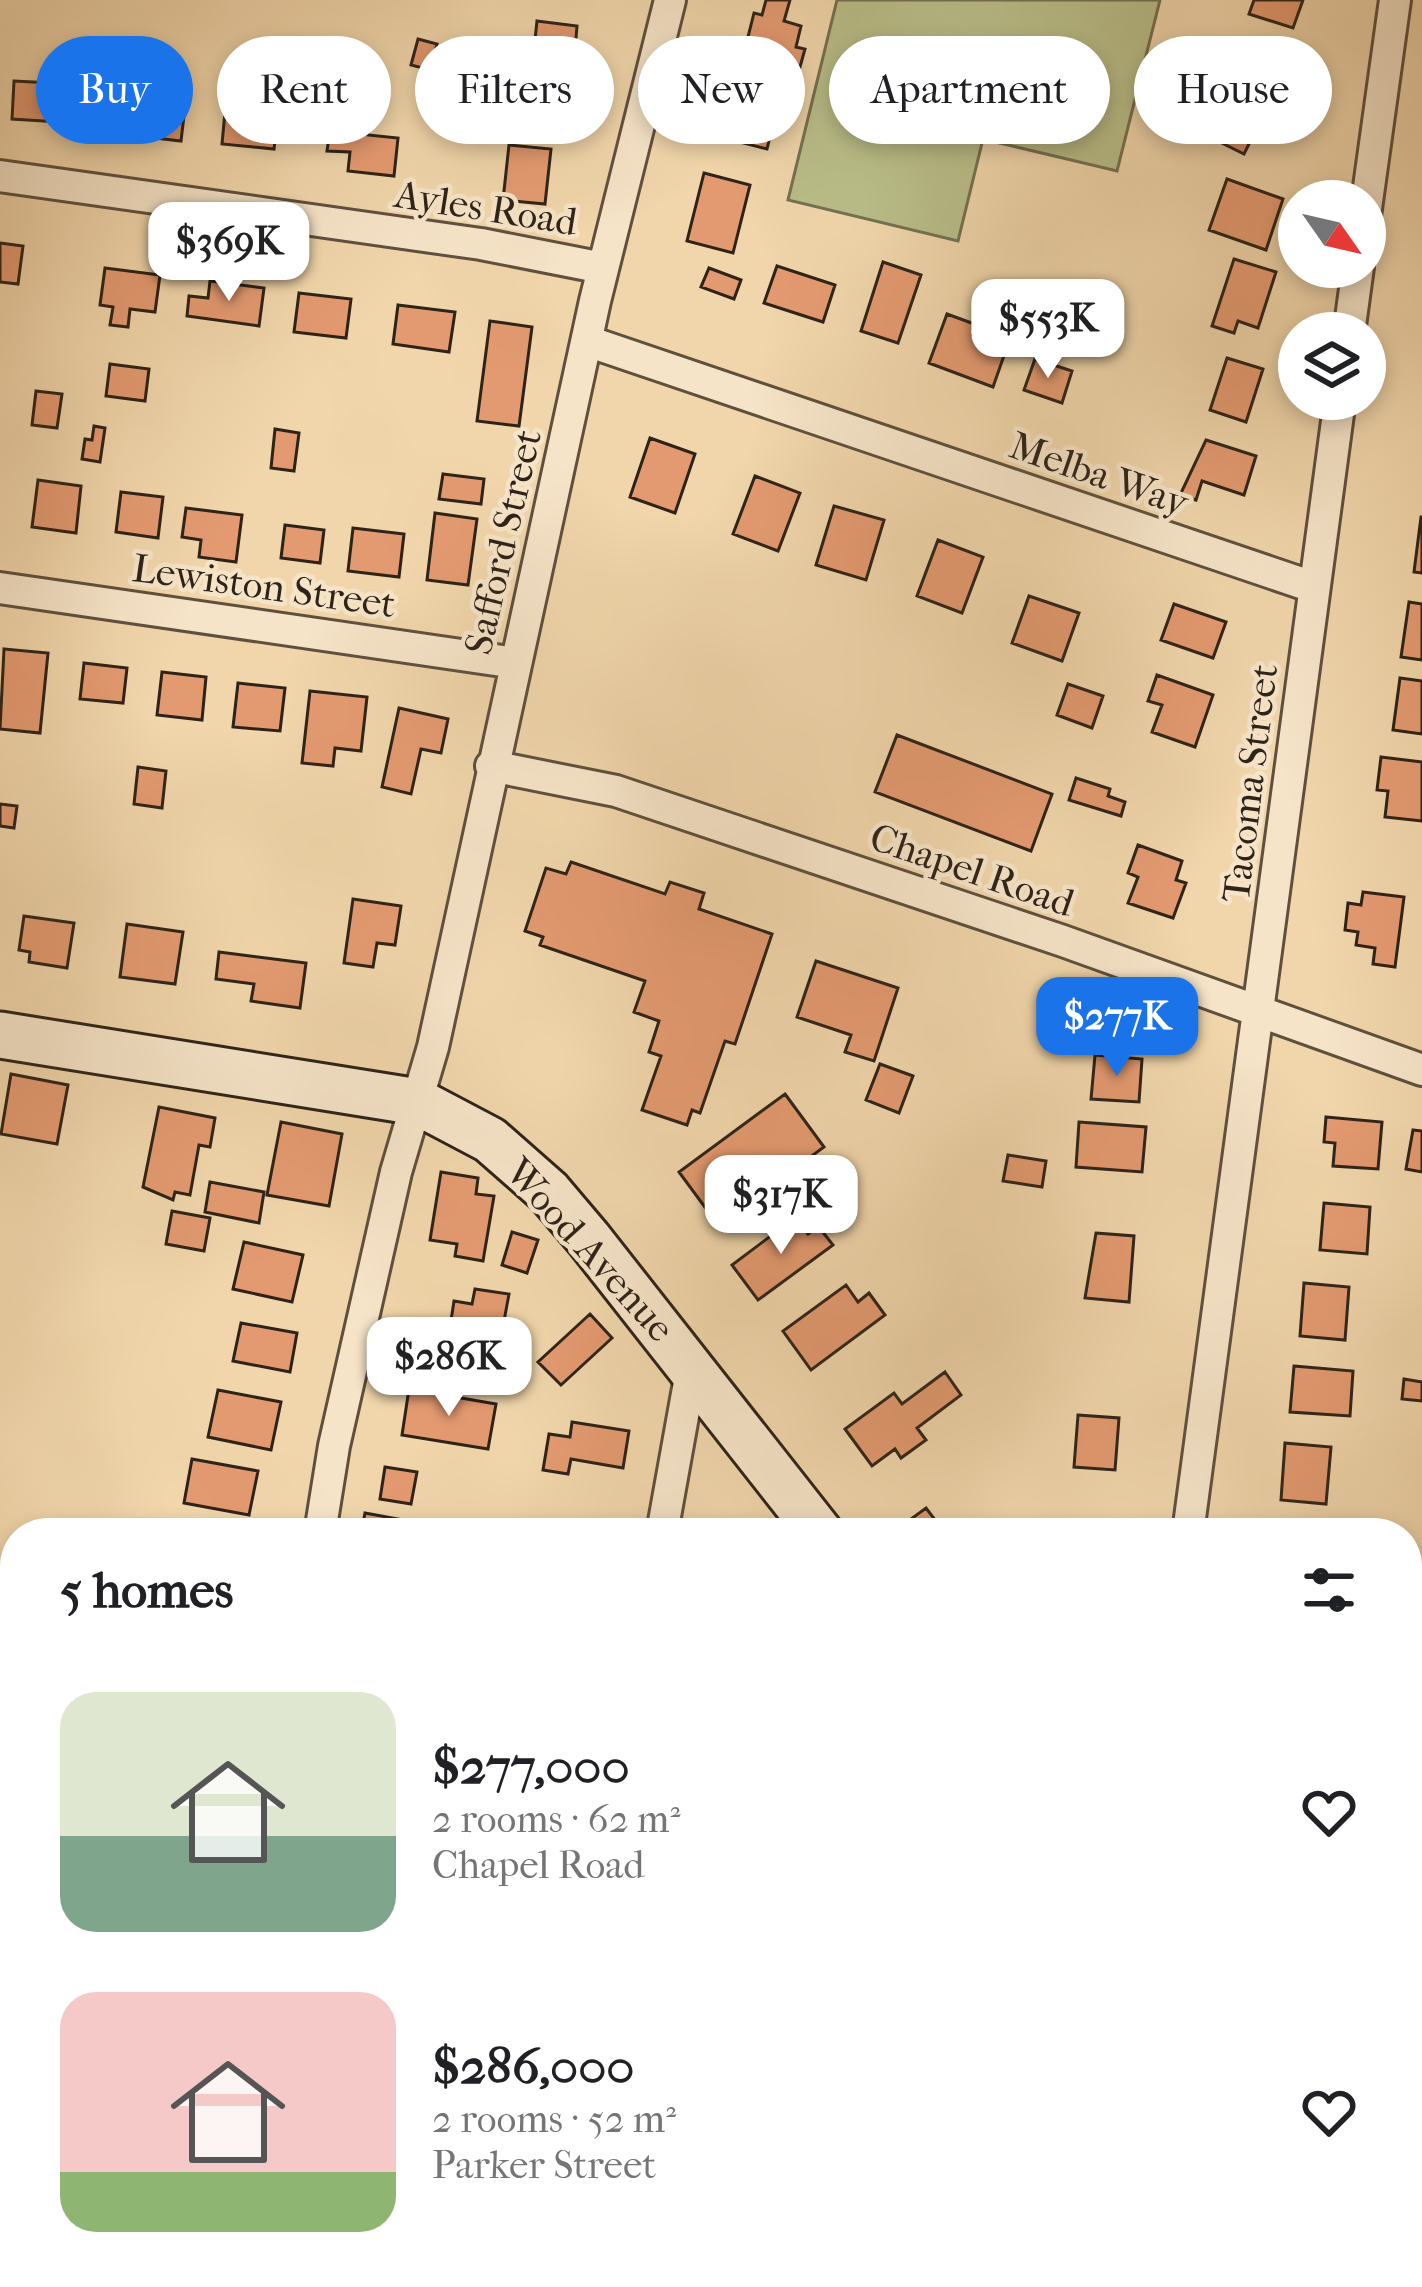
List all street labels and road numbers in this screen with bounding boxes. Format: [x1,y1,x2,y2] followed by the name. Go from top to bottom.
[390,171,581,245] street label: Ayles Road
[1004,422,1195,526] street label: Melba Way
[455,425,551,659] street label: Safford Street
[130,545,398,627] street label: Lewiston Street
[1213,661,1287,905] street label: Tacoma Street
[864,814,1081,927] street label: Chapel Road
[495,1148,684,1351] street label: Wood Avenue

